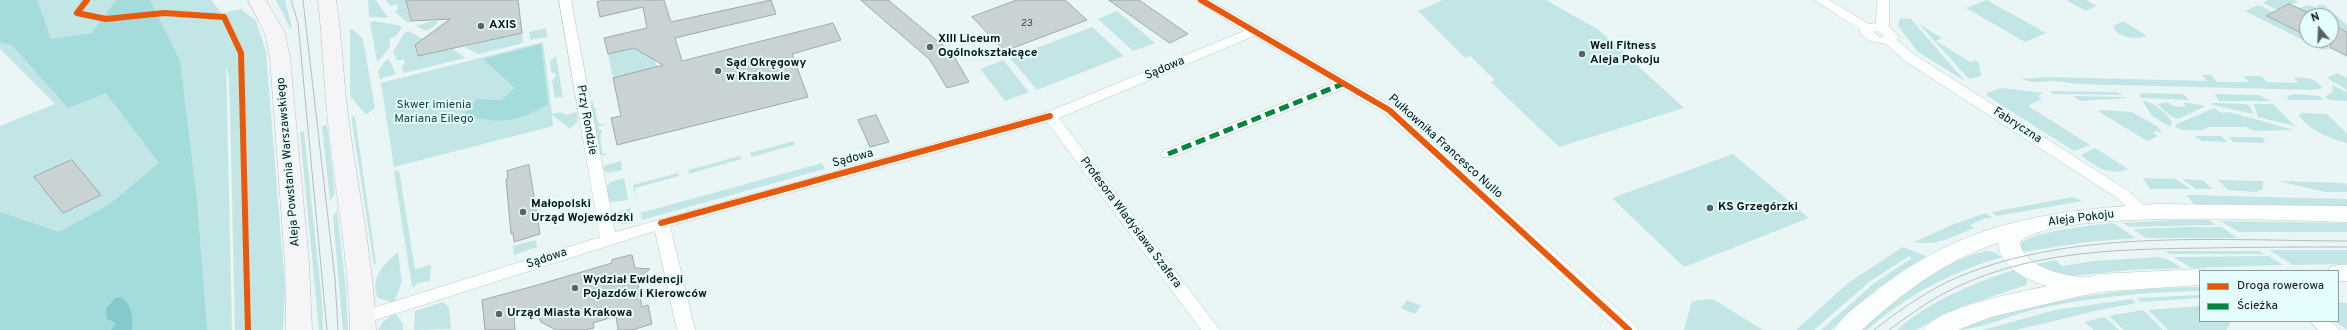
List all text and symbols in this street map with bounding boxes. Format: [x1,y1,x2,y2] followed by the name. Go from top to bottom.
[2299,8,2339,48] north arrow
[2309,10,2321,26] text: N
[1021,18,1033,30] house number: 23
[489,19,516,33] place label: AXIS
[476,21,486,31] marker: AXIS
[938,33,1037,61] place label: XIII Liceum Ogólnokształcące
[1590,40,1660,68] place label: Well Fitness Aleja Pokoju
[925,42,935,52] marker: XIII Liceum Ogólnokształcące
[1577,49,1587,59] marker: Well Fitness Aleja Pokoju
[1143,54,1187,84] street label: Sądowa
[726,57,806,85] place label: Sąd Okręgowy w Krakowie
[713,66,723,76] marker: Sąd Okręgowy w Krakowie
[274,77,304,247] street label: Aleja Powstania Warszawskiego
[573,84,599,156] street label: Przy Rondzie
[1385,92,1505,202] street label: Pułkownika Francesco Nullo
[394,99,474,127] park label: Skwer imienia Mariana Eilego
[1990,105,2044,147] street label: Fabryczna
[831,147,875,171] street label: Sądowa
[1076,155,1184,291] street label: Profesora Władysława Szafera
[531,198,633,226] place label: Małopolski Urząd Wojewódzki
[1718,201,1798,215] place label: KS Grzegórzki
[1705,203,1715,213] marker: KS Grzegórzki
[518,207,528,217] marker: Małopolski Urząd Wojewódzki
[2047,208,2115,230] street label: Aleja Pokoju
[525,246,569,272] street label: Sądowa
[2199,270,2339,322] legend
[583,274,707,302] place label: Wydział Ewidencji Pojazdów i Kierowców
[2237,278,2324,294] text: Droga rowerowa
[570,283,580,293] marker: Wydział Ewidencji Pojazdów i Kierowców
[2237,298,2278,314] text: Ścieżka
[507,307,632,321] place label: Urząd Miasta Krakowa
[494,309,504,319] marker: Urząd Miasta Krakowa

